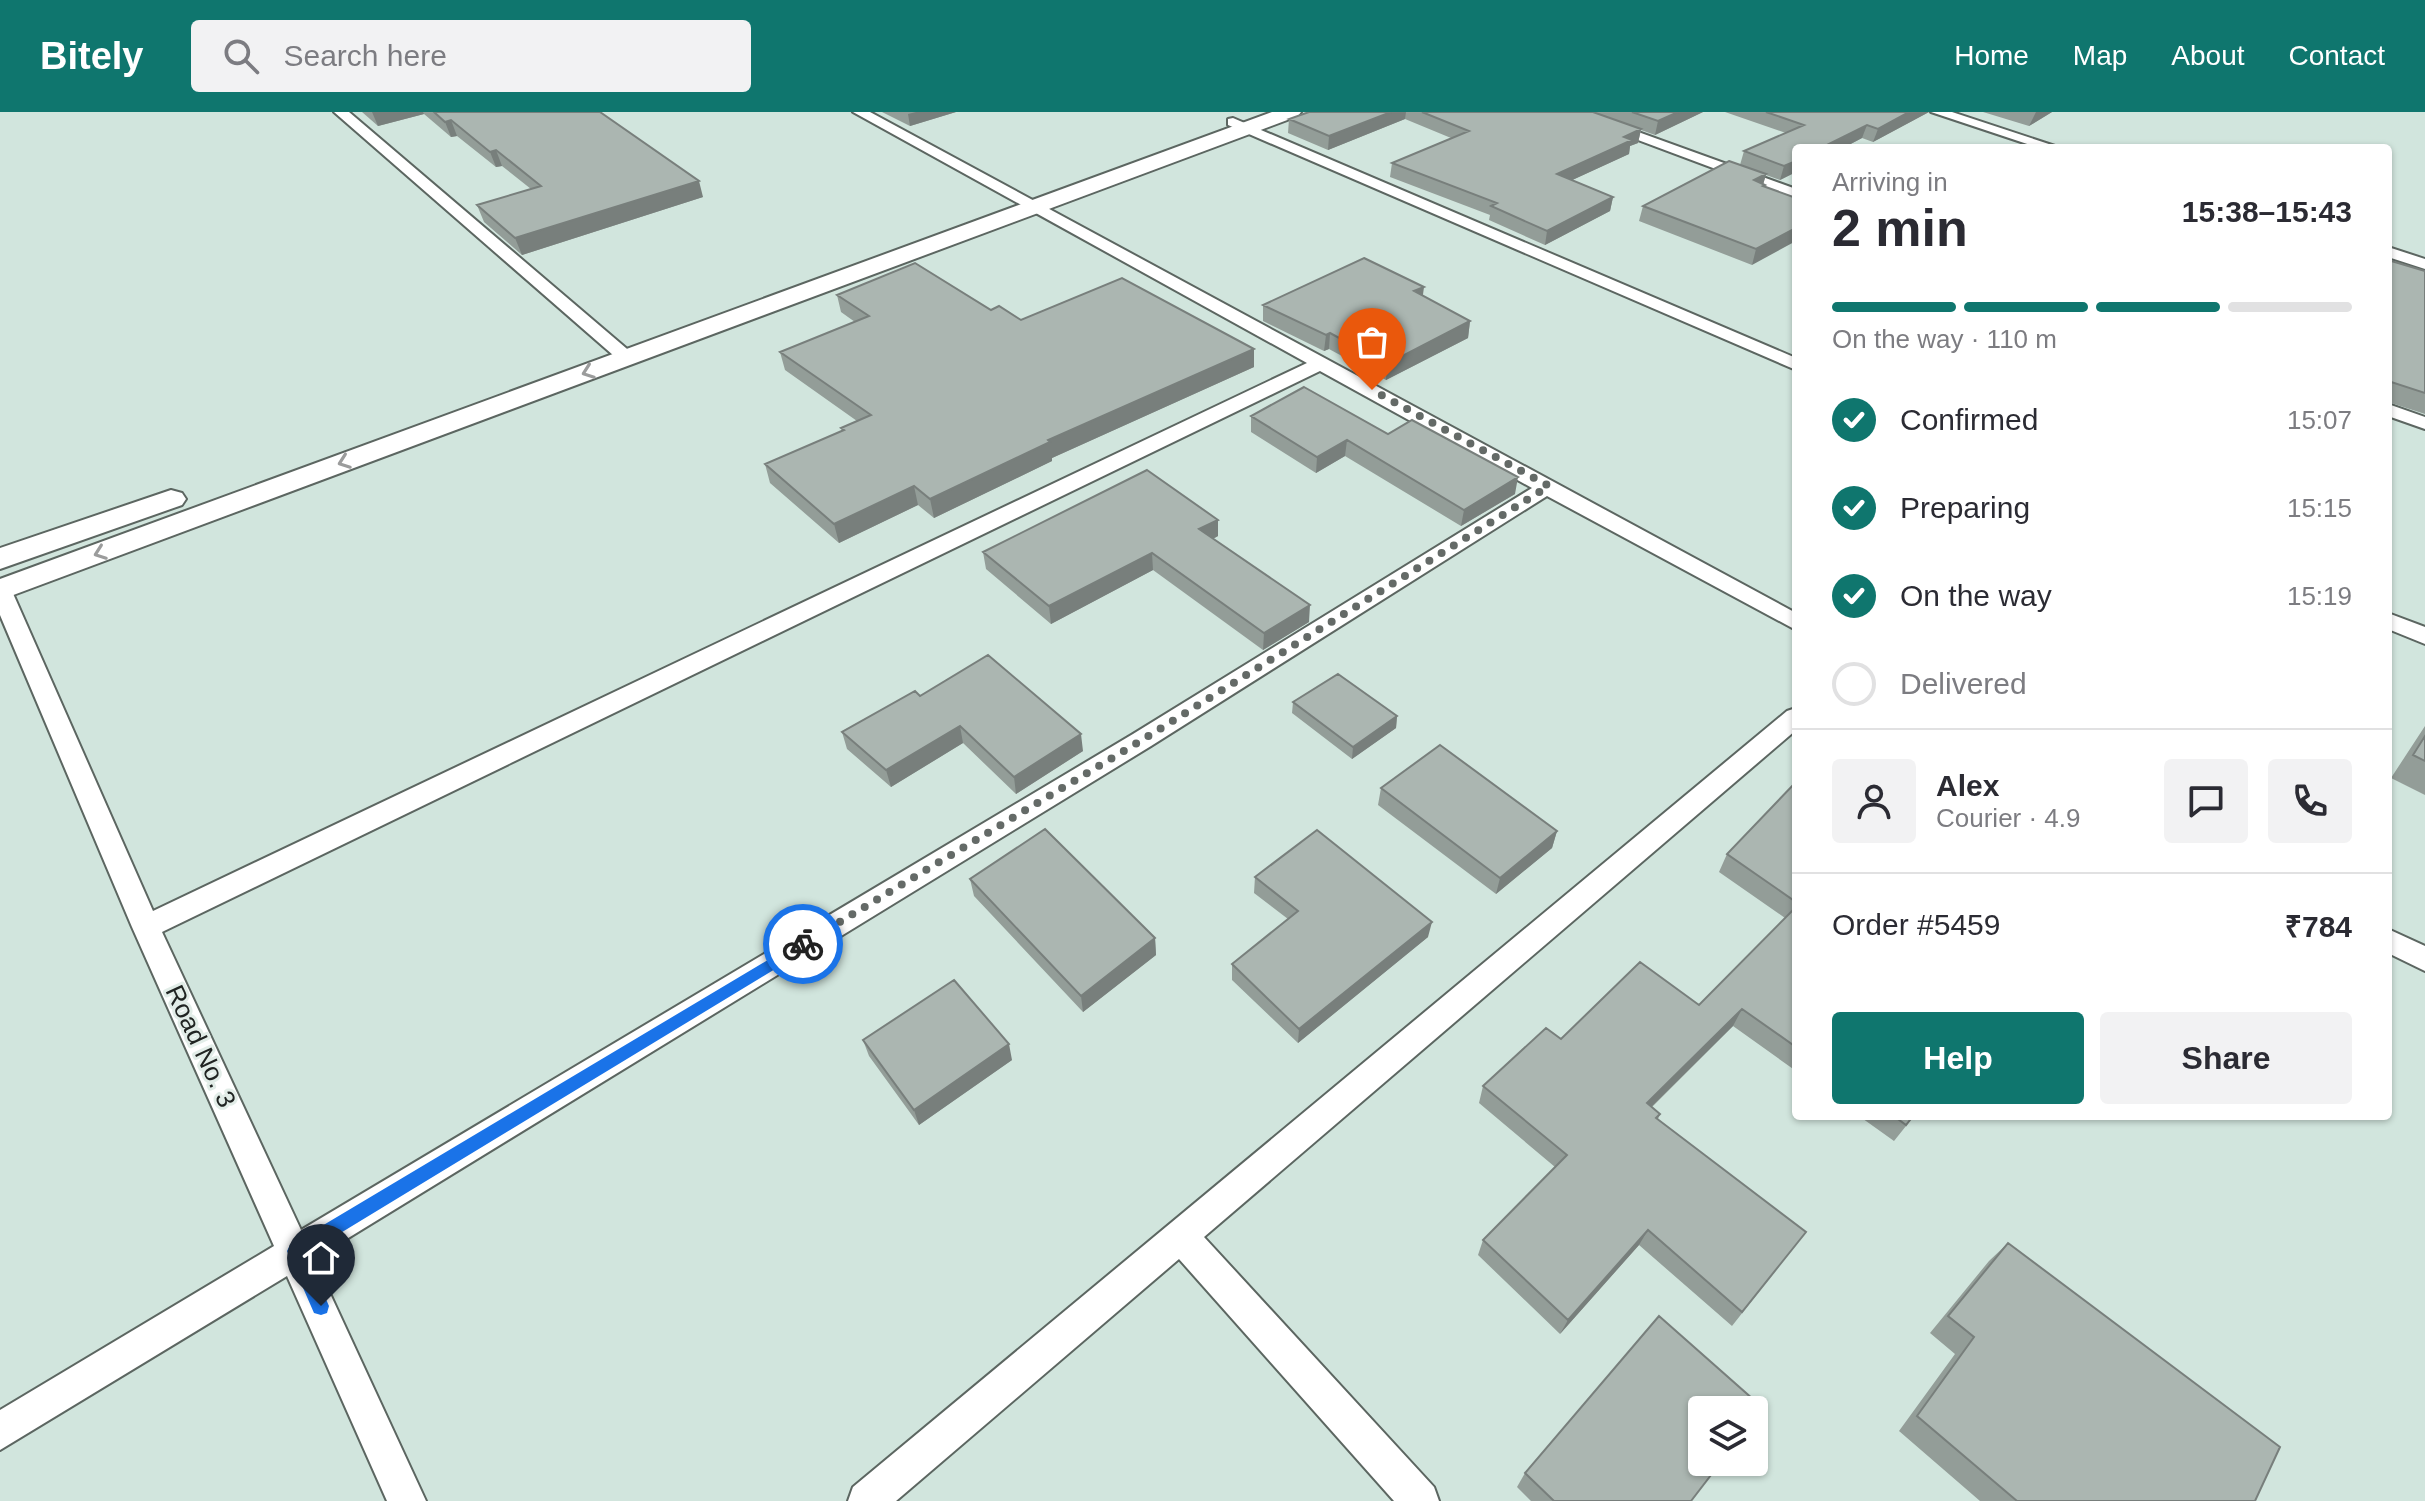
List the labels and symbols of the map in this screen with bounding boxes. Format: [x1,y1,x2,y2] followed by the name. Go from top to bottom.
[1338,308,1406,390] pin
[582,362,596,379] one-way arrow
[338,453,352,469] one-way arrow
[94,543,108,559] one-way arrow
[763,904,843,984] courier
[160,980,242,1112] street label: Road No. 3
[287,1224,355,1306] pin

